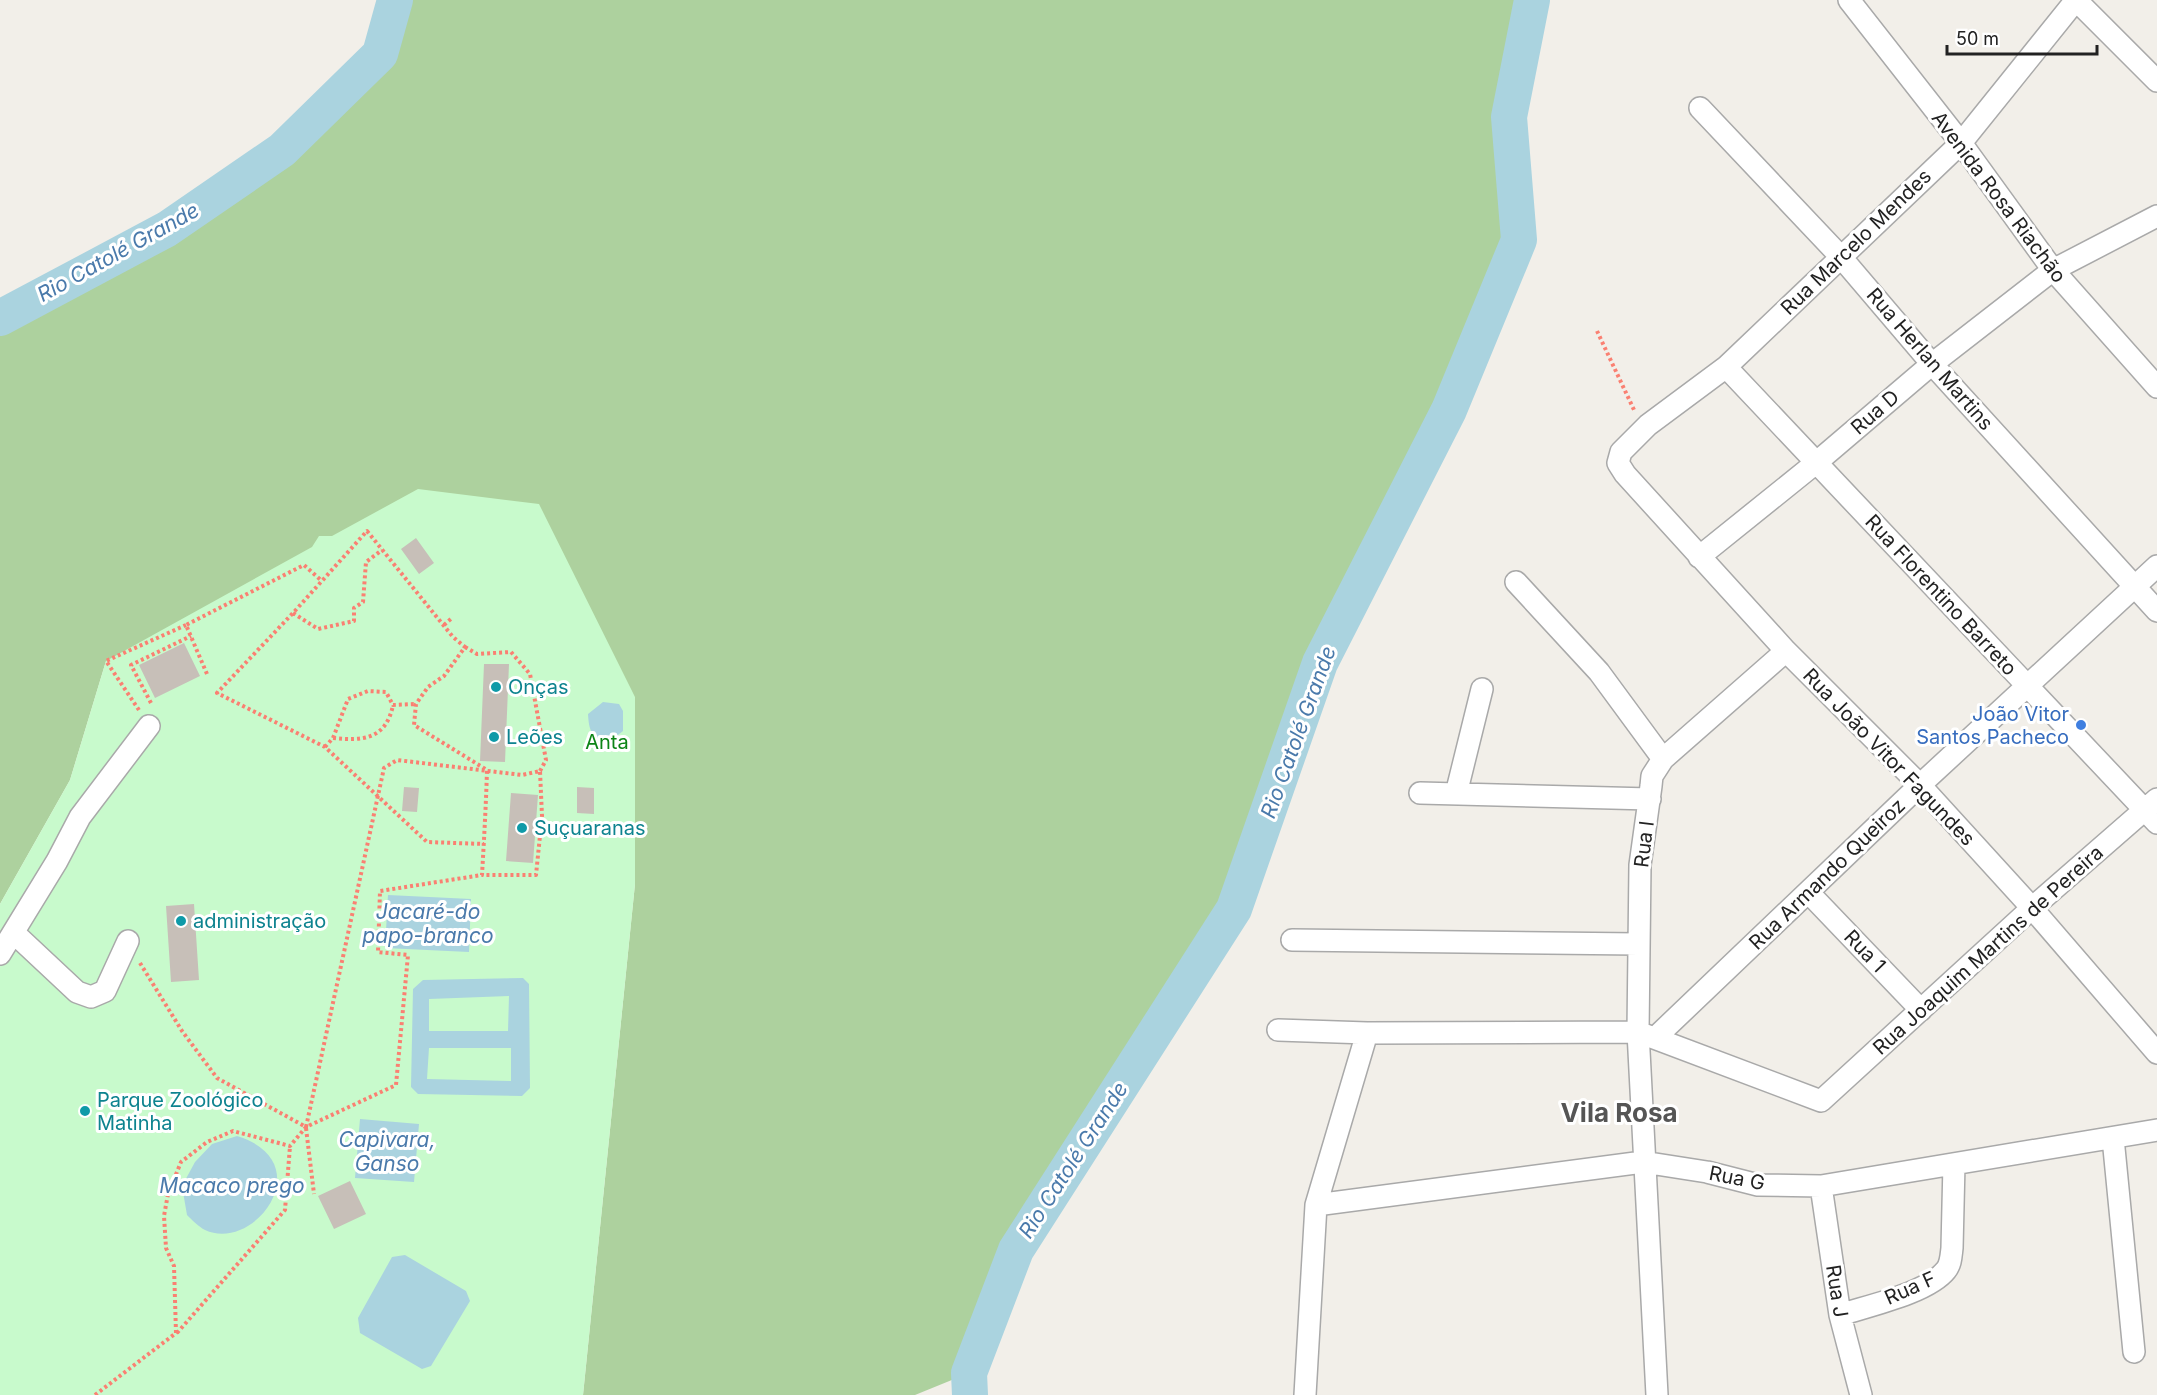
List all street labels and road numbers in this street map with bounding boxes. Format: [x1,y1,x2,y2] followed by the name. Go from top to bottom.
[1927,107,2071,287] street label: Avenida Rosa Riachão
[1776,164,1936,320] street label: Rua Marcelo Mendes
[1862,283,1998,435] street label: Rua Herlan Martins
[1846,385,1904,439] street label: Rua D
[1860,510,2022,680] street label: Rua Florentino Barreto
[1798,663,1980,851] street label: Rua João Vitor Fagundes
[1744,793,1910,955] street label: Rua Armando Queiroz
[1629,819,1659,869] street label: Rua I
[1868,840,2108,1060] street label: Rua Joaquim Martins de Pereira
[1839,925,1891,977] street label: Rua 1
[1707,1161,1767,1195] street label: Rua G
[1821,1263,1853,1319] street label: Rua J
[1881,1266,1939,1310] street label: Rua F

